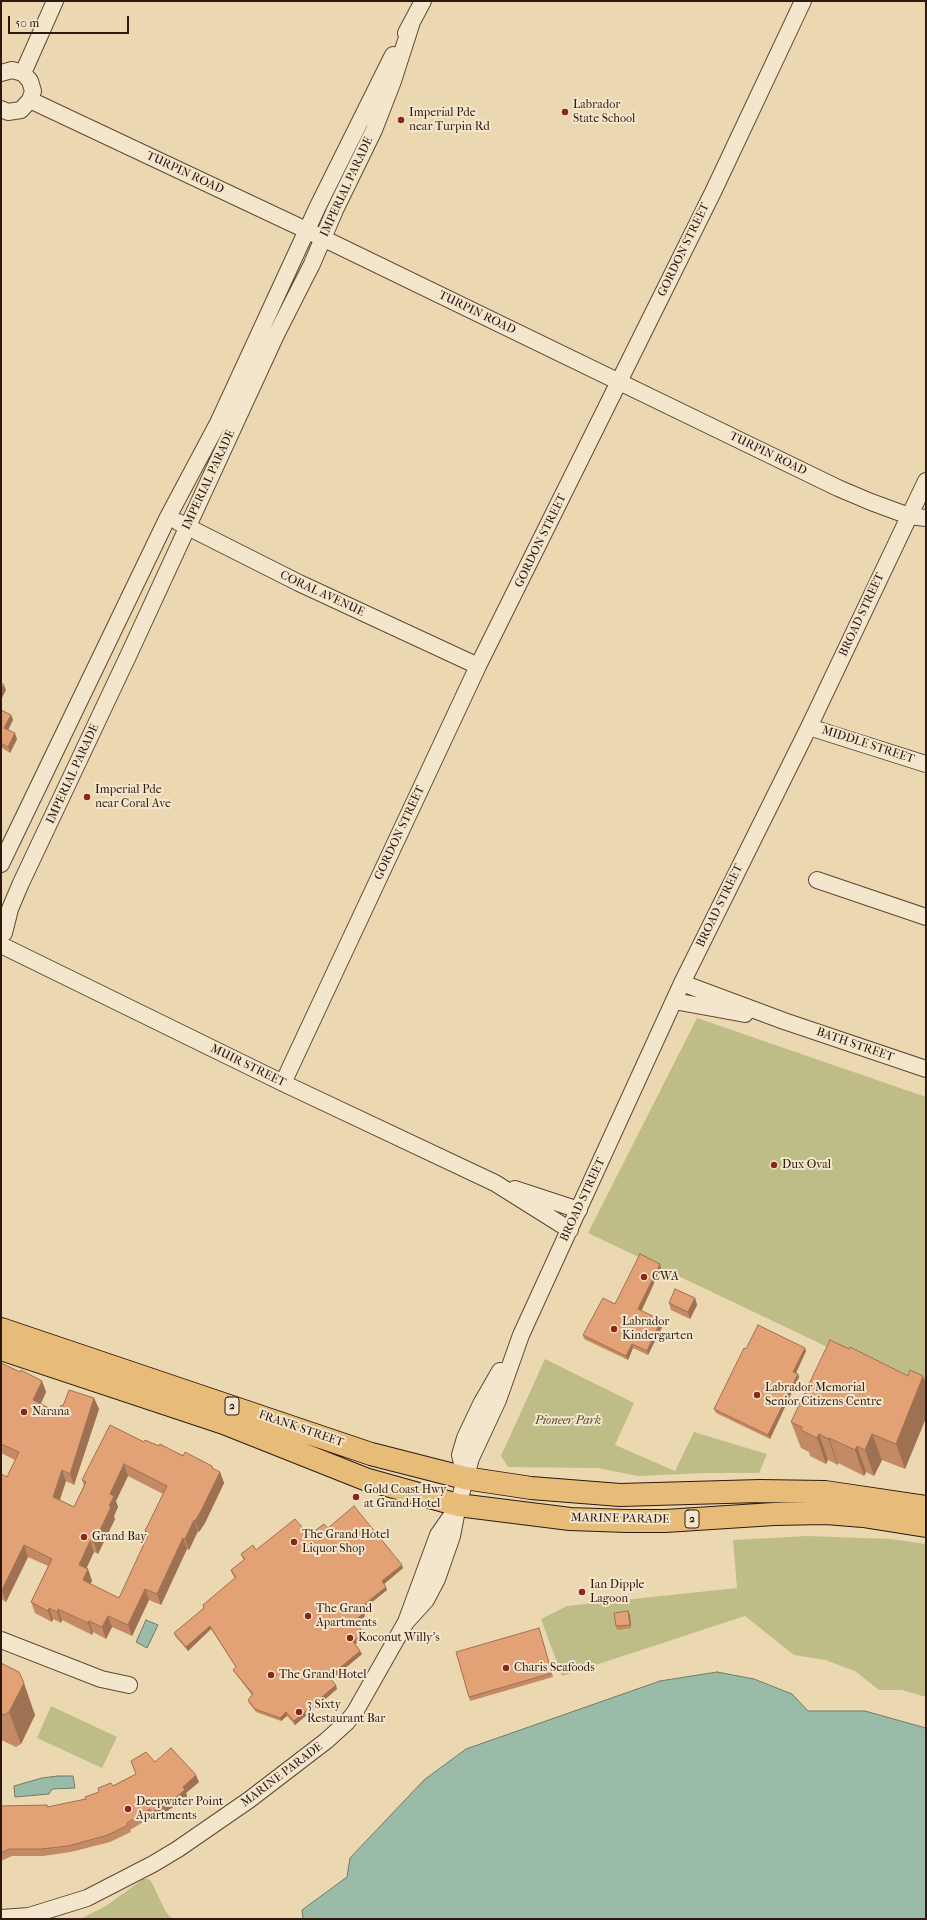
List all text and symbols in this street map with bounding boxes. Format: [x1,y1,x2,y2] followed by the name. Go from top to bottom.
[10,8,131,34] scale bar
[15,16,39,30] text: 50 m
[573,98,635,126] place label: Labrador State School
[409,106,490,134] place label: Imperial Pde near Turpin Rd
[560,107,570,117] marker: Labrador State School
[396,115,406,125] marker: Imperial Pde near Turpin Rd
[318,135,376,239] street label: IMPERIAL PARADE
[144,149,226,197] street label: TURPIN ROAD
[655,201,713,299] street label: GORDON STREET
[436,288,518,338] street label: TURPIN ROAD
[180,428,238,532] street label: IMPERIAL PARADE
[727,429,809,479] street label: TURPIN ROAD
[512,492,570,590] street label: GORDON STREET
[277,568,367,620] street label: CORAL AVENUE
[836,571,888,659] street label: BROAD STREET
[44,722,102,826] street label: IMPERIAL PARADE
[820,723,916,767] street label: MIDDLE STREET
[95,783,171,811] place label: Imperial Pde near Coral Ave
[372,784,428,882] street label: GORDON STREET
[82,792,92,802] marker: Imperial Pde near Coral Ave
[694,862,746,950] street label: BROAD STREET
[814,1025,896,1065] street label: BATH STREET
[208,1042,288,1090] street label: MUIR STREET
[557,1156,609,1244] street label: BROAD STREET
[782,1158,831,1172] place label: Dux Oval
[769,1160,779,1170] marker: Dux Oval
[652,1270,679,1284] place label: CWA
[639,1272,649,1282] marker: CWA
[622,1315,693,1343] place label: Labrador Kindergarten
[609,1324,619,1334] marker: Labrador Kindergarten
[765,1381,882,1409] place label: Labrador Memorial Senior Citizens Centre
[752,1390,762,1400] marker: Labrador Memorial Senior Citizens Centre
[225,1397,239,1415] road number: 2
[32,1405,70,1419] place label: Narana
[19,1407,29,1417] marker: Narana
[257,1408,345,1450] street label: FRANK STREET
[535,1414,601,1428] park label: Pioneer Park
[364,1483,446,1511] place label: Gold Coast Hwy at Grand Hotel
[351,1492,361,1502] marker: Gold Coast Hwy at Grand Hotel
[685,1510,699,1528] road number: 2
[571,1511,669,1527] street label: MARINE PARADE
[302,1528,390,1556] place label: The Grand Hotel Liquor Shop
[92,1530,147,1544] place label: Grand Bay
[79,1532,89,1542] marker: Grand Bay
[289,1537,299,1547] marker: The Grand Hotel Liquor Shop
[590,1578,645,1606] place label: Ian Dipple Lagoon
[577,1587,587,1597] marker: Ian Dipple Lagoon
[316,1602,377,1630] place label: The Grand Apartments
[303,1611,313,1621] marker: The Grand Apartments
[358,1631,440,1645] place label: Koconut Willy's
[345,1633,355,1643] marker: Koconut Willy's
[514,1661,595,1675] place label: Charis Seafoods
[501,1663,511,1673] marker: Charis Seafoods
[279,1668,367,1682] place label: The Grand Hotel
[266,1670,276,1680] marker: The Grand Hotel
[307,1698,385,1726] place label: 3 Sixty Restaurant Bar
[294,1707,304,1717] marker: 3 Sixty Restaurant Bar
[238,1740,326,1810] street label: MARINE PARADE
[136,1795,223,1823] place label: Deepwater Point Apartments
[123,1804,133,1814] marker: Deepwater Point Apartments

